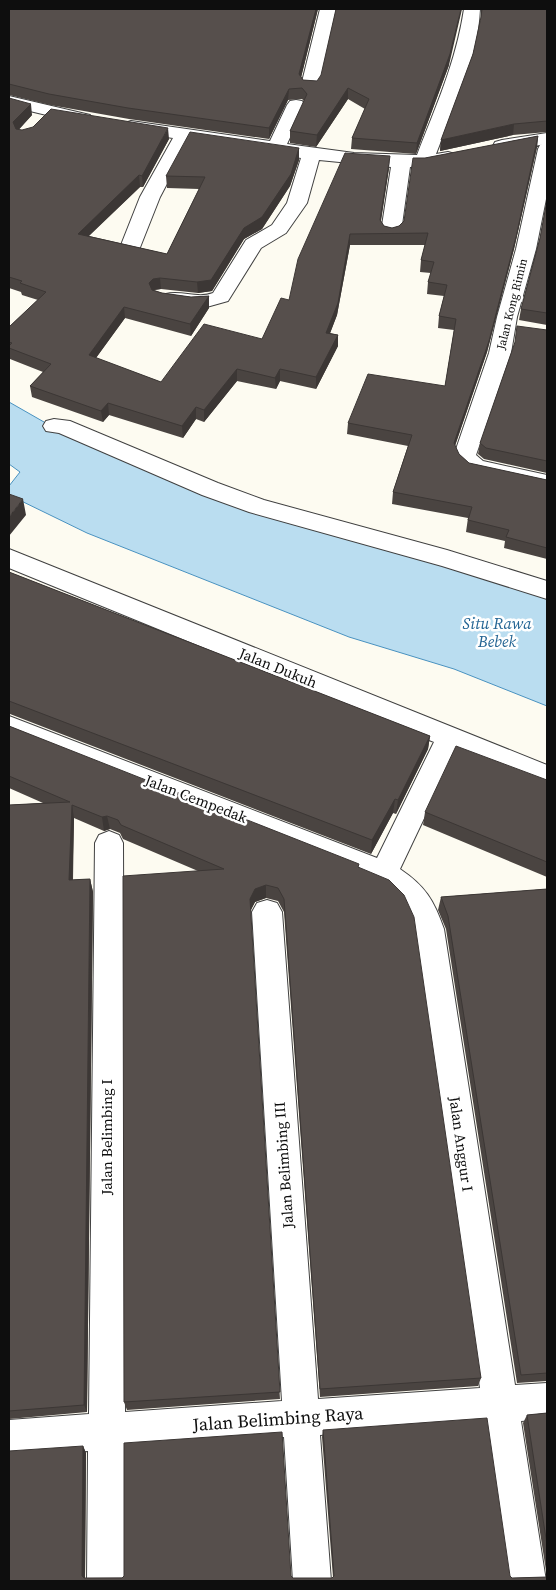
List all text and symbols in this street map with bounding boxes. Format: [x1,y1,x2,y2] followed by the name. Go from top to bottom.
[493,257,531,352] street label: Jalan Kong Rimin
[462,612,532,652] water label: Situ Rawa Bebek
[235,642,320,693] street label: Jalan Dukuh
[141,769,251,828] street label: Jalan Cempedak
[96,1079,117,1196] street label: Jalan Belimbing I
[444,1094,479,1193] street label: Jalan Anggur I
[269,1101,298,1230] street label: Jalan Belimbing III
[191,1400,365,1437] street label: Jalan Belimbing Raya

